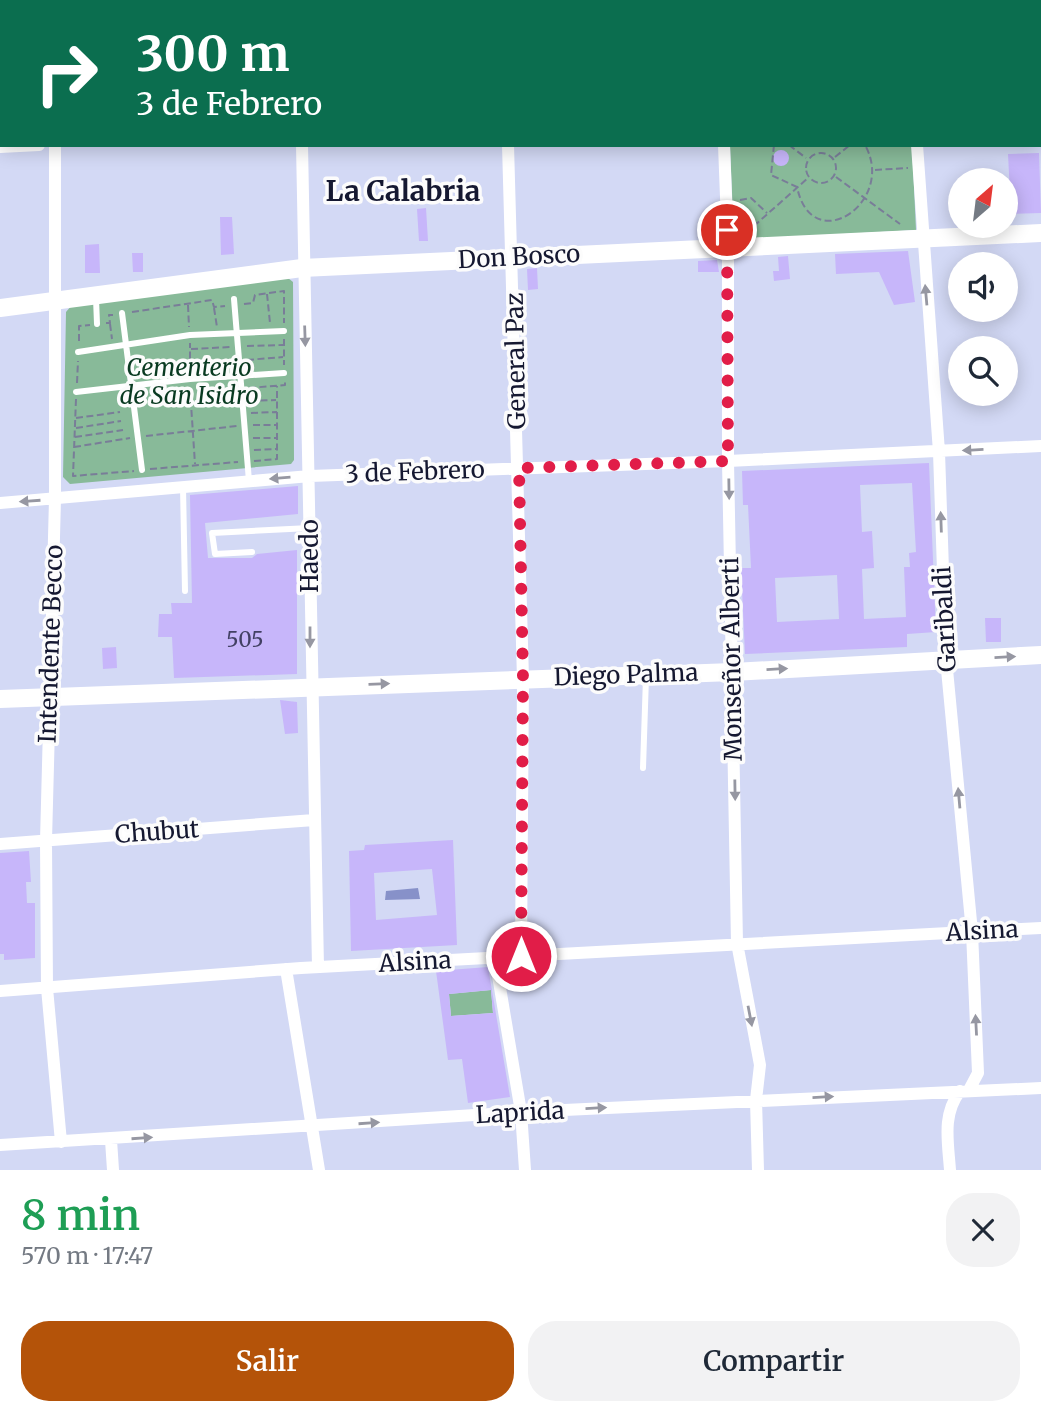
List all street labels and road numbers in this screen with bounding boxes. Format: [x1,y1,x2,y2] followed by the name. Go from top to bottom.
[457,238,581,275] street label: Don Bosco
[499,292,532,430] street label: General Paz
[345,454,485,489] street label: 3 de Febrero
[294,519,325,593] street label: Haedo
[32,544,69,744] street label: Intendente Becco
[714,556,749,761] street label: Monseñor Alberti
[926,565,963,673] street label: Garibaldi
[553,656,699,693] street label: Diego Palma
[114,813,201,850] street label: Chubut
[944,913,1019,948] street label: Alsina
[377,944,452,979] street label: Alsina
[475,1095,565,1130] street label: Laprida

